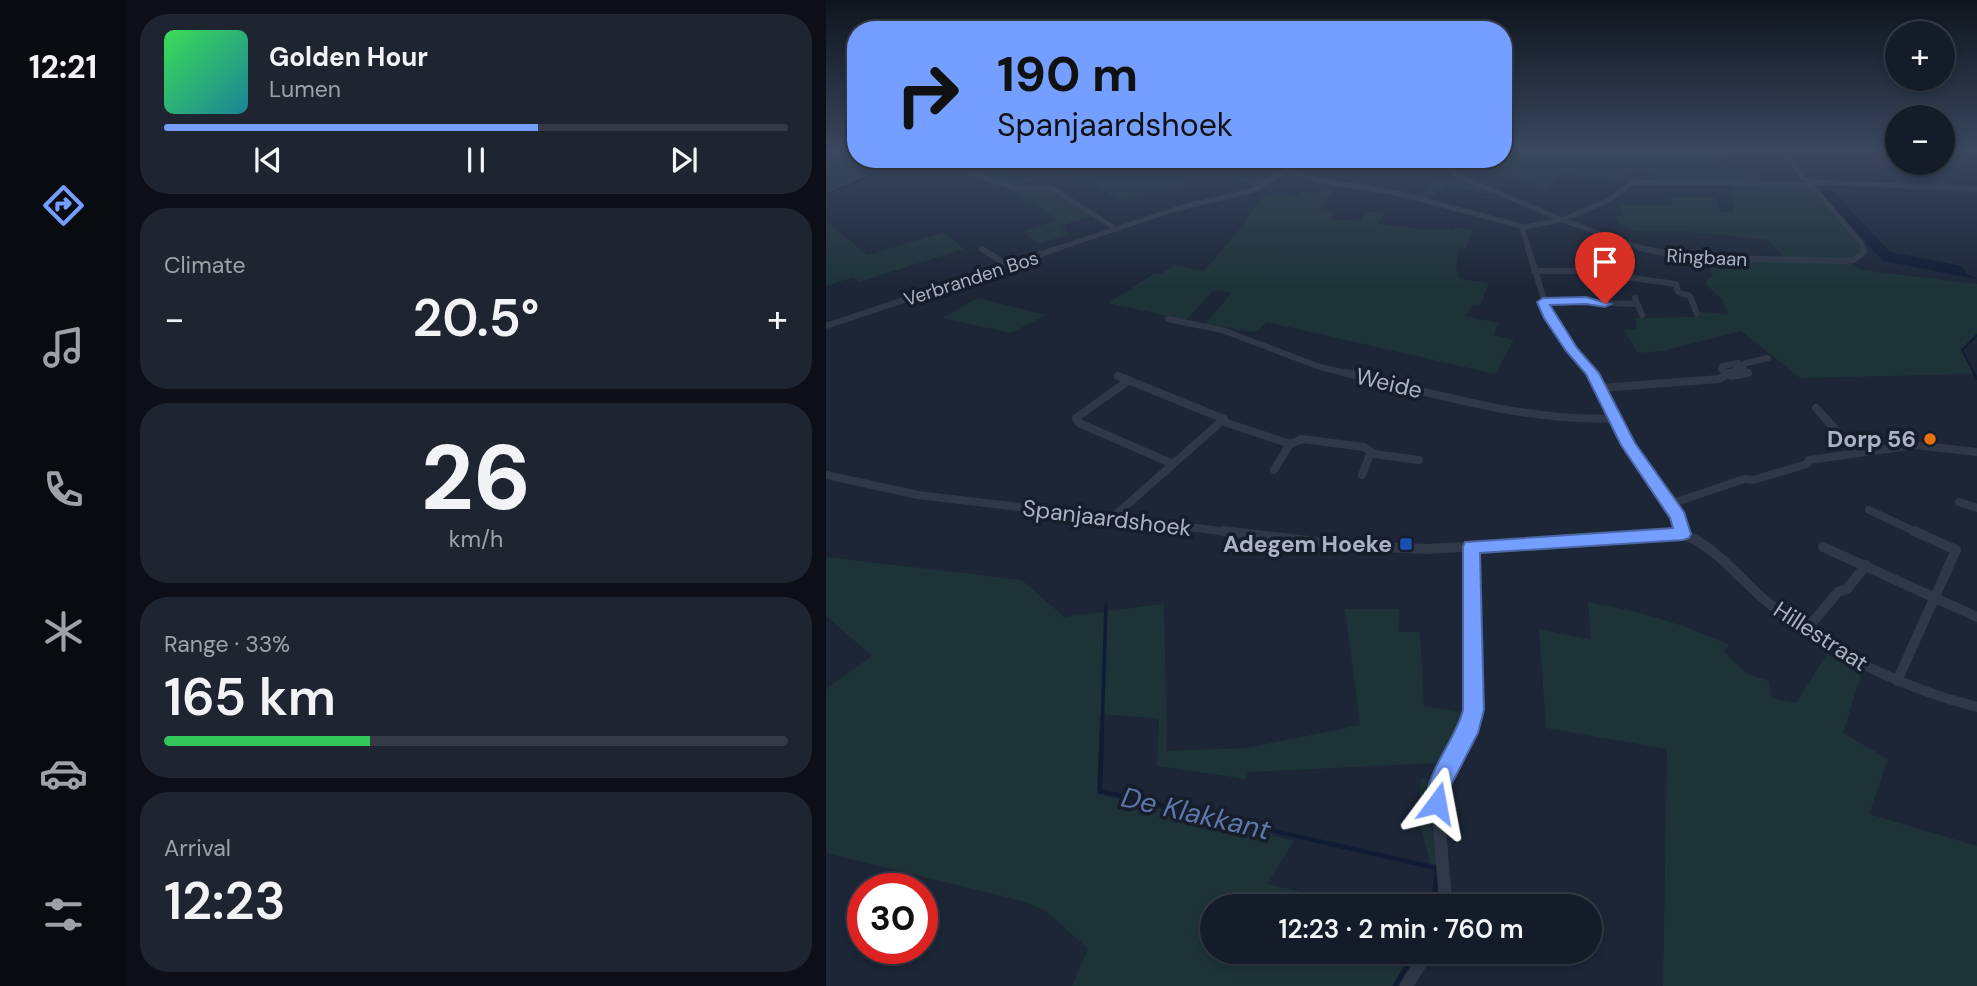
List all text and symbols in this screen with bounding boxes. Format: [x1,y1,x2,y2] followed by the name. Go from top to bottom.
[1885,21,1955,175] map controls
[1885,21,1955,91] button: +
[269,40,428,74] text: Golden Hour
[997,42,1138,106] text: 190 m
[29,46,97,88] text: 12:21
[882,49,973,140] icon: right
[269,74,341,104] text: Lumen
[997,104,1233,146] text: Spanjaardshoek
[1885,105,1955,175] button: −
[249,141,287,179] icon: previous
[457,141,495,179] icon: pause
[665,141,703,179] icon: next
[39,181,88,230] icon: directions
[1575,232,1635,304] pin
[1586,243,1624,281] icon: arrive
[1666,243,1748,272] street label: Ringbaan
[901,245,1042,312] street label: Verbranden Bos
[164,250,246,280] text: Climate
[413,284,539,352] text: 20.5°
[164,294,185,344] text: −
[767,294,788,344] text: +
[39,323,88,372] icon: music
[1353,361,1425,405] street label: Weide
[421,419,531,537] text: 26
[1827,424,1916,454] place label: Dorp 56
[1922,431,1938,447] marker: Dorp 56
[39,465,88,514] icon: phone
[1021,493,1193,543] street label: Spanjaardshoek
[449,524,503,554] text: km/h
[1223,529,1392,559] place label: Adegem Hoeke
[1398,536,1414,552] marker: Adegem Hoeke
[1768,594,1874,678] street label: Hillestraat
[39,607,88,656] icon: climate
[164,629,290,659] text: Range · 33%
[164,663,336,731] text: 165 km
[39,749,88,798] icon: car
[1400,766,1474,840] position arrow
[1118,778,1274,849] water label: De Klakkant
[164,833,231,863] text: Arrival
[164,867,286,935] text: 12:23
[847,873,938,964] speed limit sign: 30
[39,890,88,939] icon: filters
[1278,912,1524,946] text: 12:23 · 2 min · 760 m

